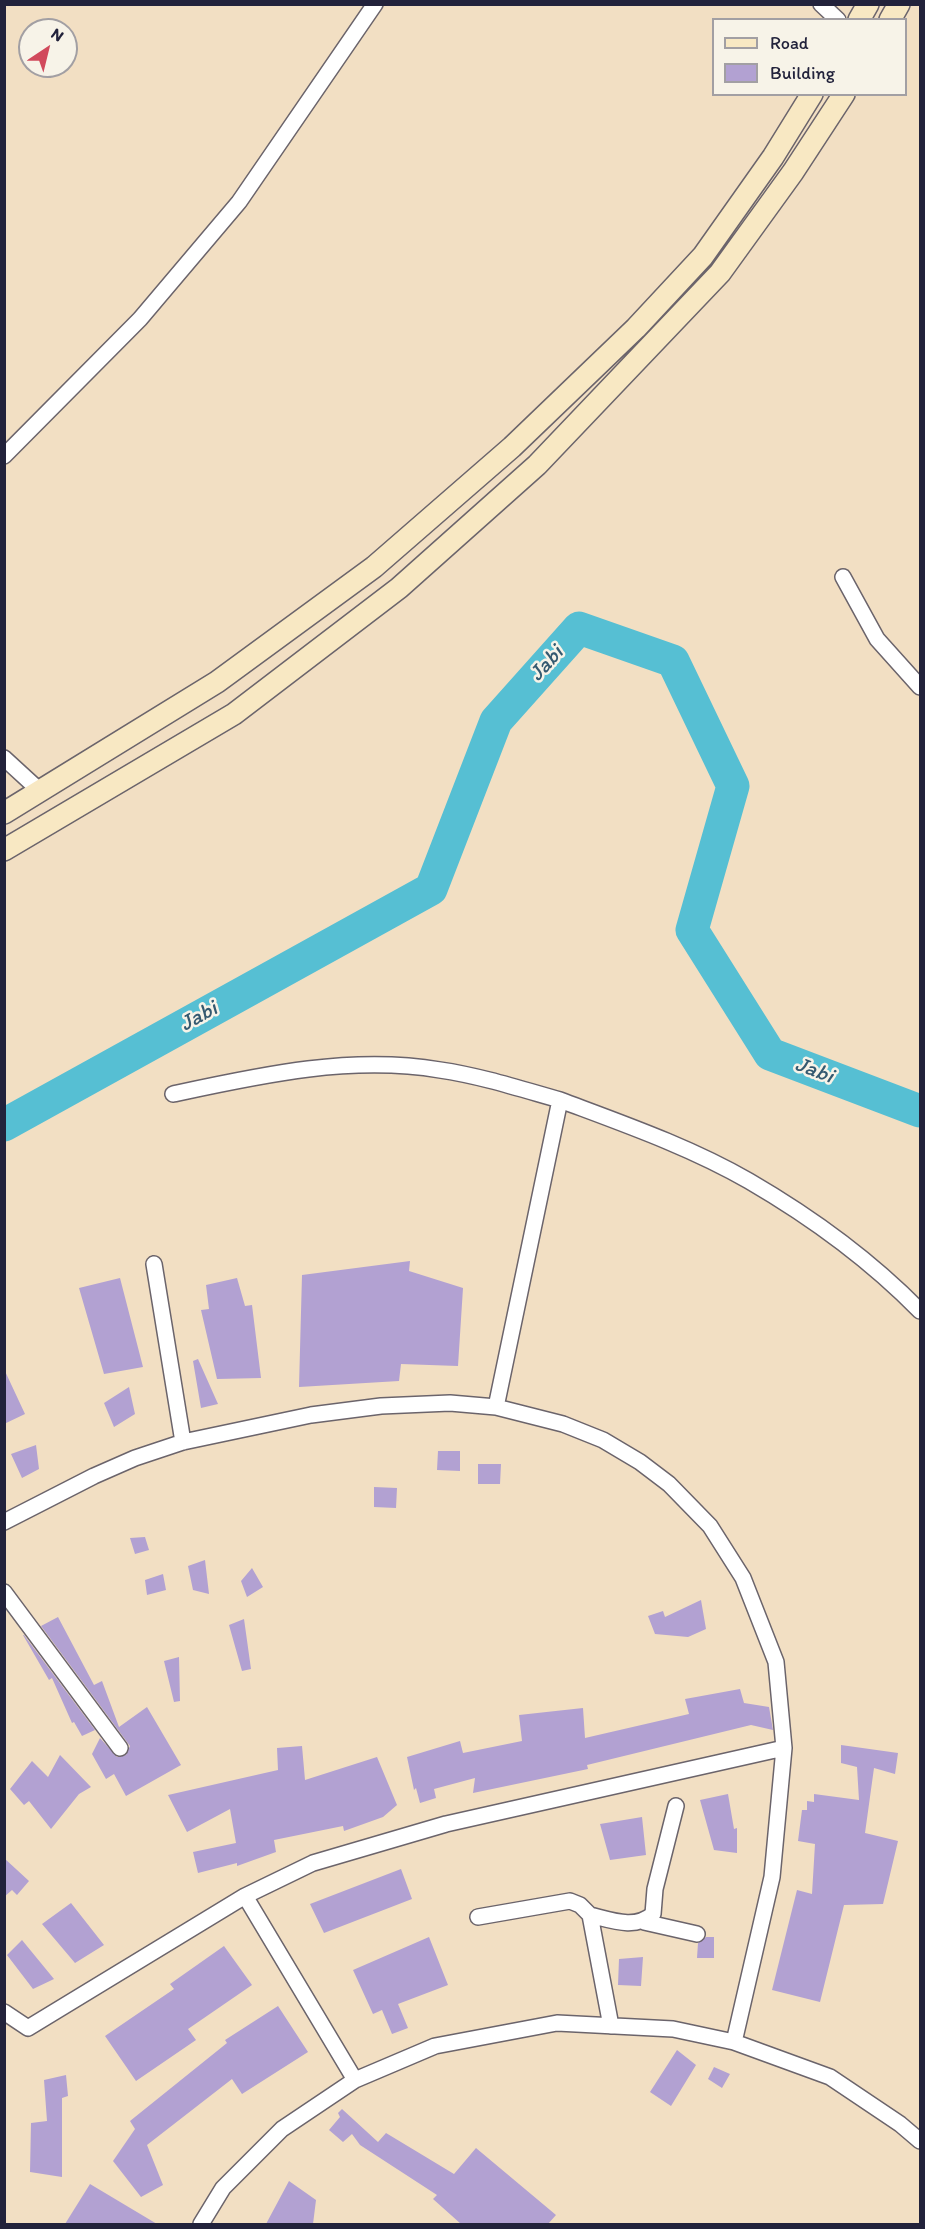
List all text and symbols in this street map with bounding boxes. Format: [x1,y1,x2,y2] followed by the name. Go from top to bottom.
[18,18,78,78] north arrow
[712,18,907,96] legend
[48,24,67,45] text: N
[770,32,809,54] text: Road
[770,62,835,84] text: Building
[524,641,570,687] water label: Jabi
[176,996,222,1038] water label: Jabi
[791,1052,837,1090] water label: Jabi

